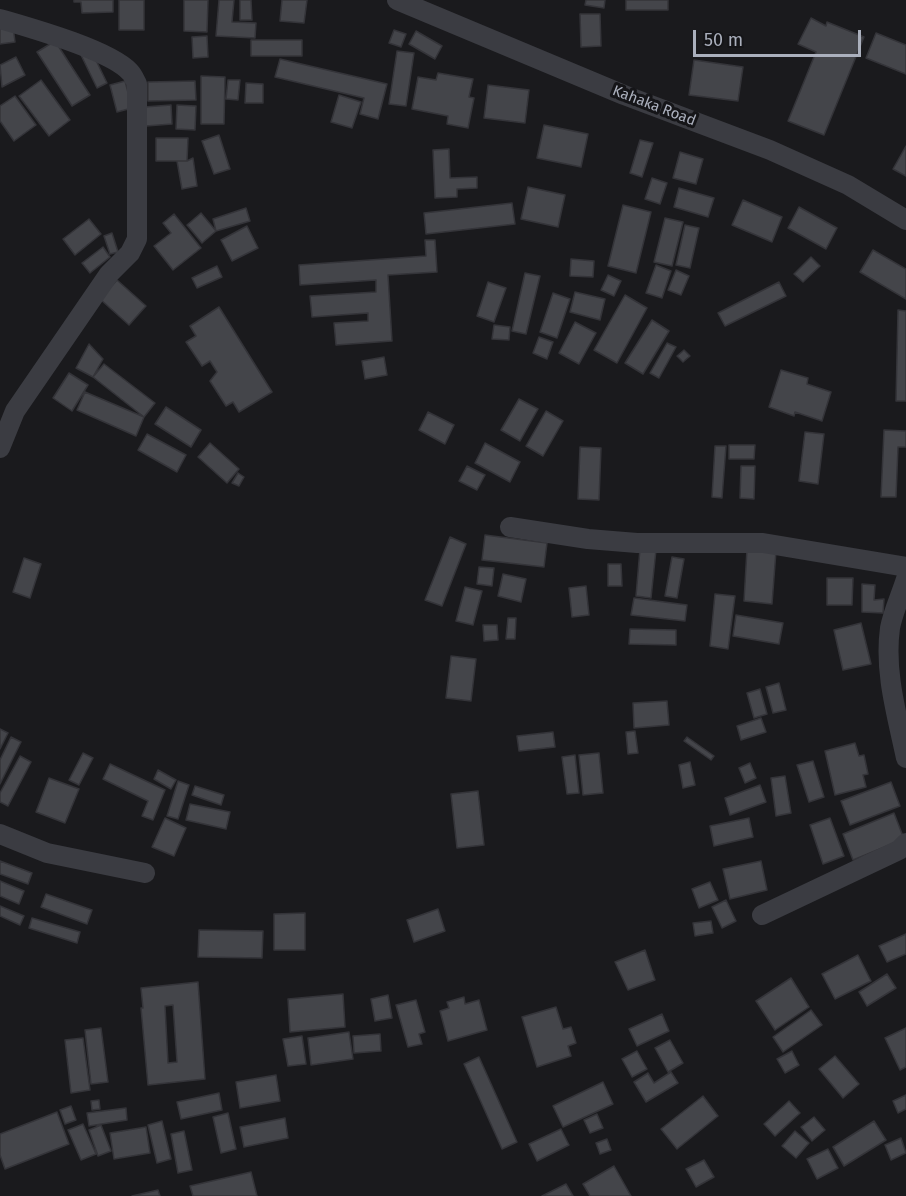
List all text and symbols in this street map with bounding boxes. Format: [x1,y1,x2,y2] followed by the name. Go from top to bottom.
[696,18,864,56] scale bar
[704,29,743,51] text: 50 m
[610,82,698,130] street label: Kahaka Road

